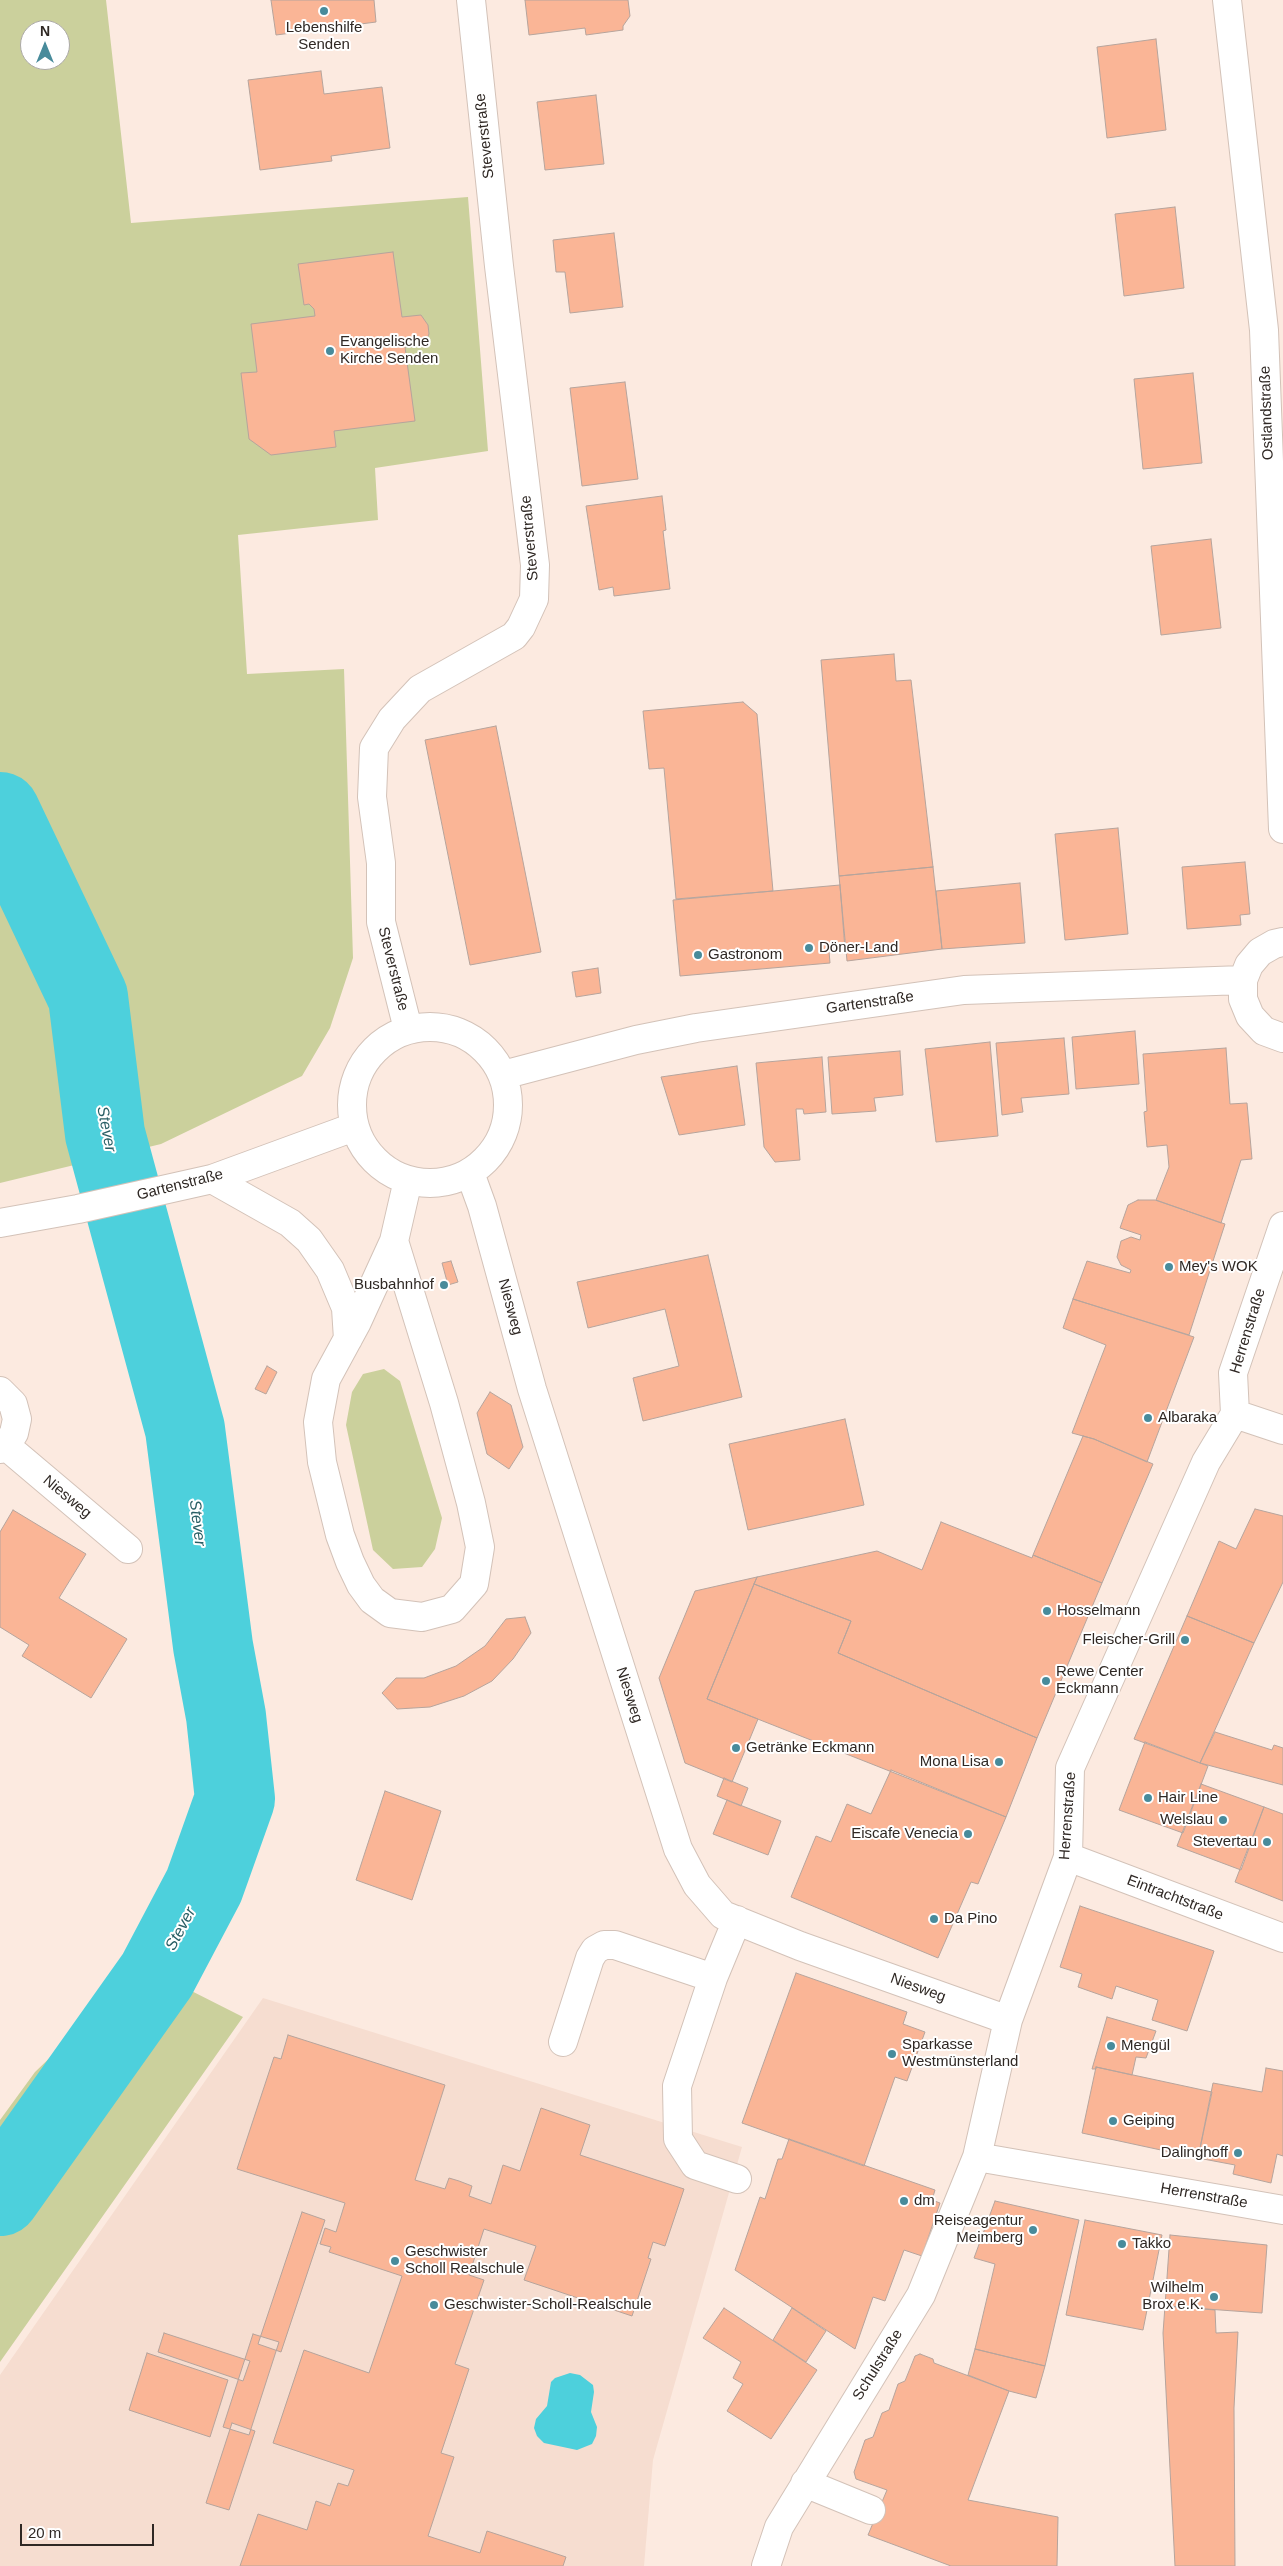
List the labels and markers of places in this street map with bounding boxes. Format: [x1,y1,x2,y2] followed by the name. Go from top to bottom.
[318,5,330,17] marker: Lebenshilfe Senden
[286,19,362,54] place label: Lebenshilfe Senden
[340,333,438,368] place label: Evangelische Kirche Senden
[324,345,336,357] marker: Evangelische Kirche Senden
[819,939,898,957] place label: Döner-Land
[803,942,815,954] marker: Döner-Land
[708,946,782,964] place label: Gastronom
[692,949,704,961] marker: Gastronom
[1179,1258,1258,1276] place label: Mey's WOK
[1163,1261,1175,1273] marker: Mey's WOK
[354,1276,434,1294] place label: Busbahnhof
[438,1279,450,1291] marker: Busbahnhof
[1158,1409,1217,1427] place label: Albaraka
[1142,1412,1154,1424] marker: Albaraka
[1057,1602,1140,1620] place label: Hosselmann
[1041,1605,1053,1617] marker: Hosselmann
[1082,1631,1175,1649] place label: Fleischer-Grill
[1179,1634,1191,1646] marker: Fleischer-Grill
[1056,1663,1144,1698] place label: Rewe Center Eckmann
[1040,1675,1052,1687] marker: Rewe Center Eckmann
[746,1739,874,1757] place label: Getränke Eckmann
[730,1742,742,1754] marker: Getränke Eckmann
[920,1753,989,1771] place label: Mona Lisa
[993,1756,1005,1768] marker: Mona Lisa
[1158,1789,1218,1807] place label: Hair Line
[1142,1792,1154,1804] marker: Hair Line
[1160,1811,1213,1829] place label: Welslau
[1217,1814,1229,1826] marker: Welslau
[851,1825,958,1843] place label: Eiscafe Venecia
[962,1828,974,1840] marker: Eiscafe Venecia
[1193,1833,1257,1851] place label: Stevertau
[1261,1836,1273,1848] marker: Stevertau
[944,1910,997,1928] place label: Da Pino
[928,1913,940,1925] marker: Da Pino
[902,2036,1018,2071] place label: Sparkasse Westmünsterland
[1121,2037,1170,2055] place label: Mengül
[1105,2040,1117,2052] marker: Mengül
[886,2048,898,2060] marker: Sparkasse Westmünsterland
[1123,2112,1175,2130] place label: Geiping
[1107,2115,1119,2127] marker: Geiping
[1161,2144,1228,2162] place label: Dalinghoff
[1232,2147,1244,2159] marker: Dalinghoff
[914,2192,935,2210] place label: dm
[898,2195,910,2207] marker: dm
[934,2212,1023,2247] place label: Reiseagentur Meimberg
[1027,2224,1039,2236] marker: Reiseagentur Meimberg
[1132,2235,1171,2253] place label: Takko
[1116,2238,1128,2250] marker: Takko
[405,2243,524,2278] place label: Geschwister Scholl Realschule
[389,2255,401,2267] marker: Geschwister Scholl Realschule
[1142,2279,1204,2314] place label: Wilhelm Brox e.K.
[1208,2291,1220,2303] marker: Wilhelm Brox e.K.
[444,2296,652,2314] place label: Geschwister-Scholl-Realschule
[428,2299,440,2311] marker: Geschwister-Scholl-Realschule

